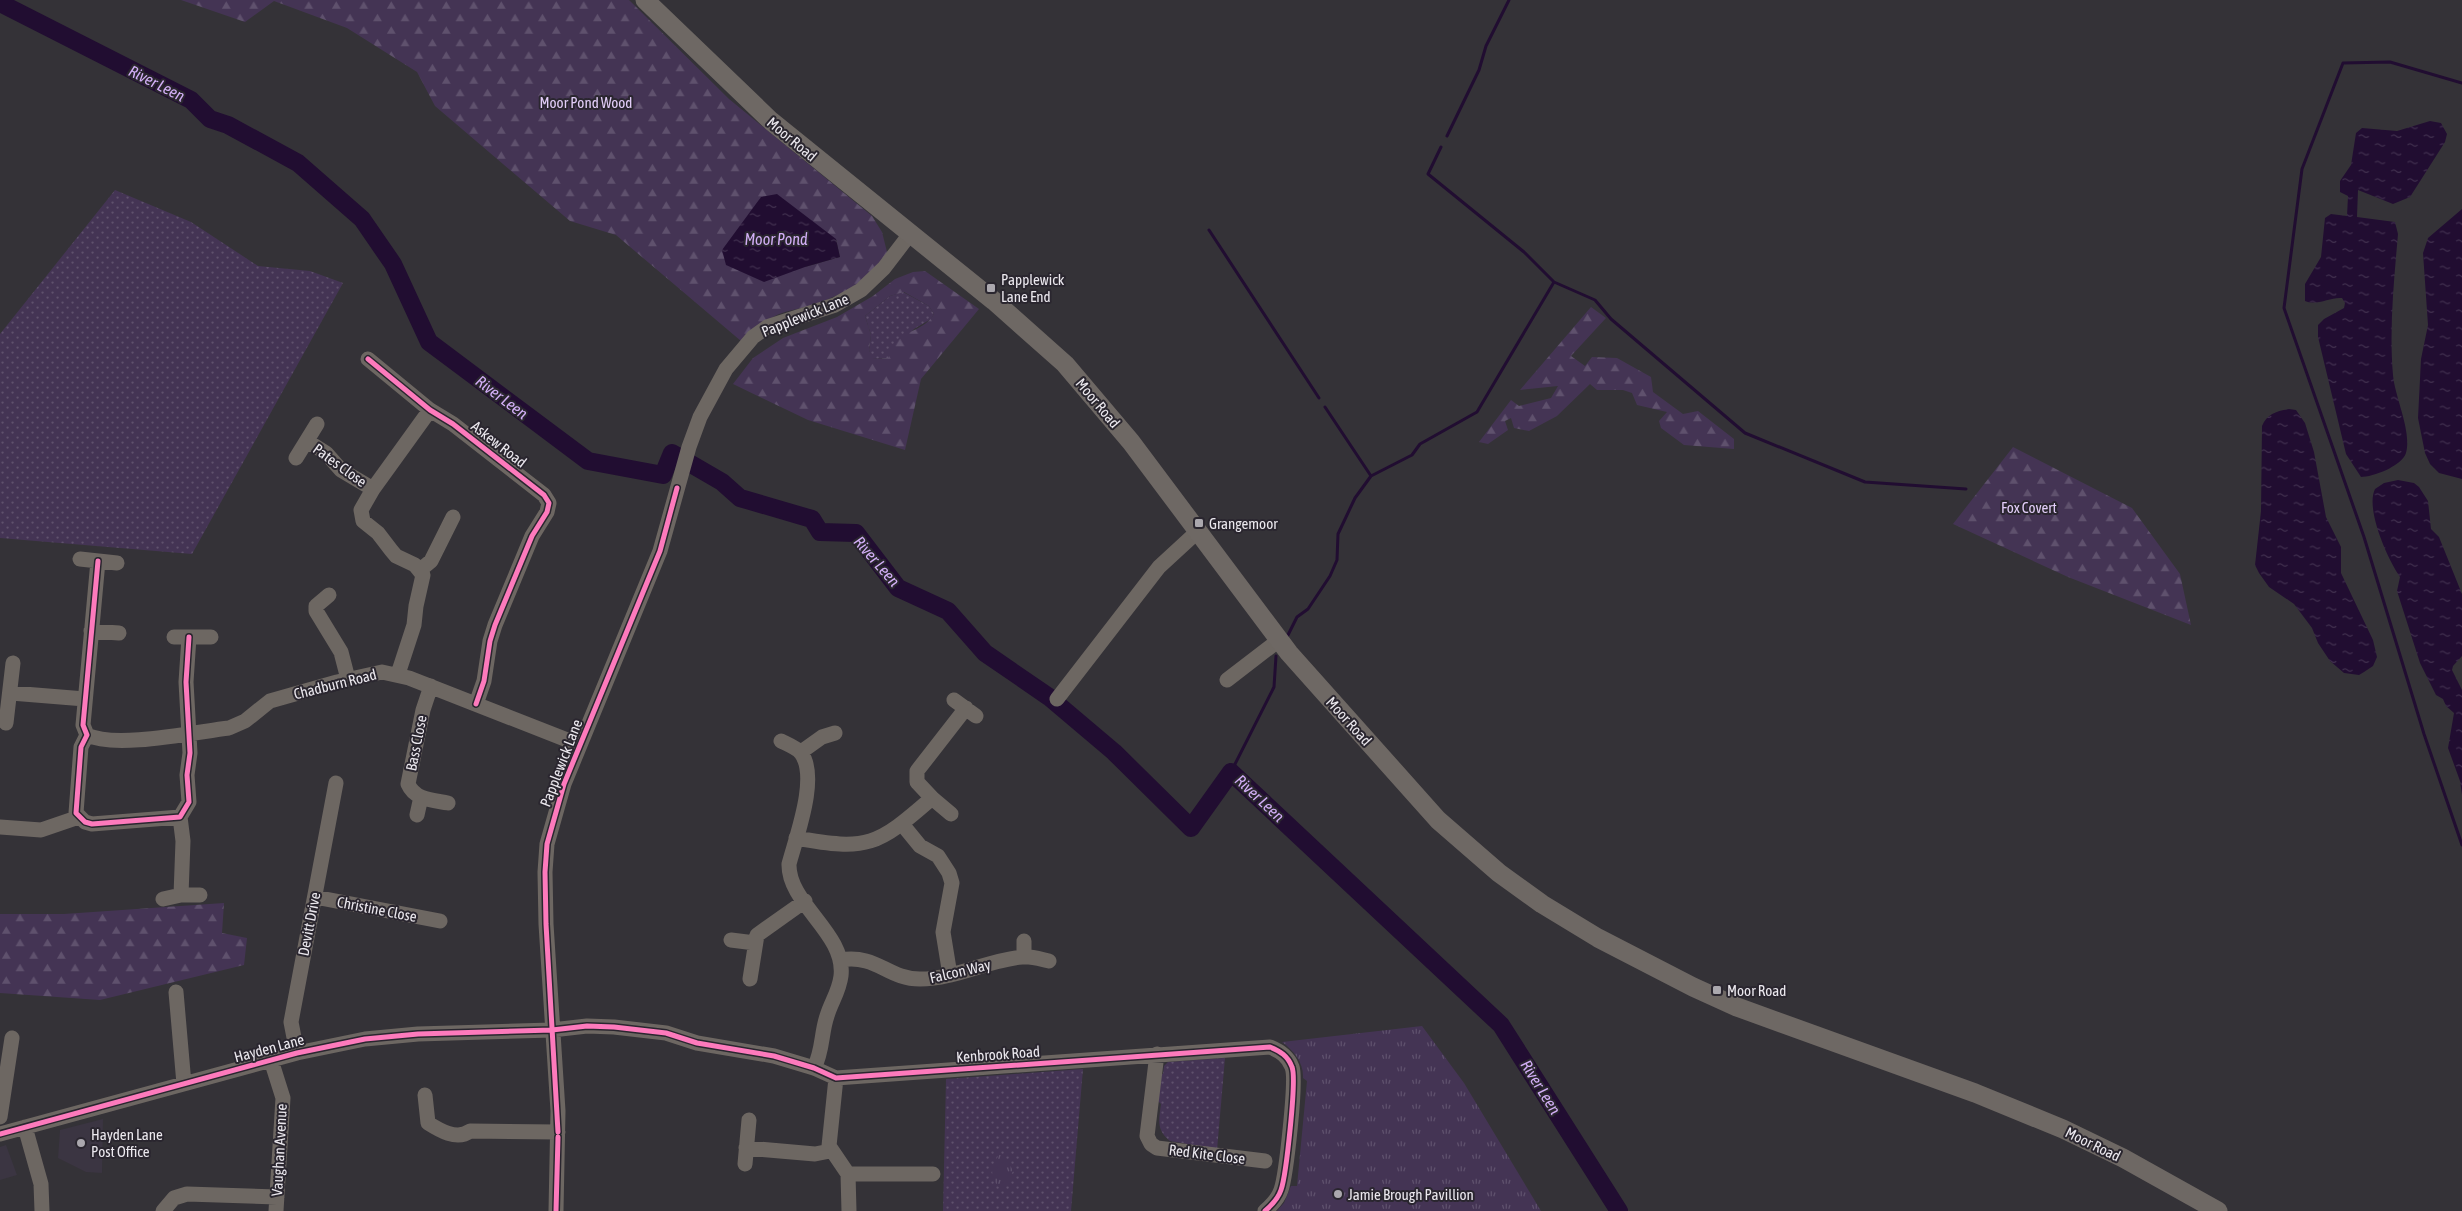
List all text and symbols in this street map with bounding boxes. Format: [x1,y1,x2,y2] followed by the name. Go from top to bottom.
[126,61,188,105] water label: River Leen
[540,94,632,111] park label: Moor Pond Wood
[764,113,820,165] street label: Moor Road
[744,230,808,248] water label: Moor Pond
[1001,271,1065,305] place label: Papplewick Lane End
[985,282,997,294] marker: Papplewick Lane End
[759,290,851,340] street label: Papplewick Lane
[472,372,532,423] water label: River Leen
[1072,375,1124,431] street label: Moor Road
[468,417,530,471] street label: Askew Road
[310,440,370,490] street label: Pates Close
[2001,499,2057,516] park label: Fox Covert
[1209,515,1278,532] place label: Grangemoor
[1193,517,1205,529] marker: Grangemoor
[850,532,904,590] water label: River Leen
[292,665,378,703] street label: Chadburn Road
[1323,693,1375,749] street label: Moor Road
[402,713,430,772] street label: Bass Close
[537,717,586,809] street label: Papplewick Lane
[1232,771,1288,825] water label: River Leen
[295,891,324,957] street label: Devitt Drive
[336,893,418,925] street label: Christine Close
[928,956,992,986] street label: Falcon Way
[1727,982,1786,999] place label: Moor Road
[1711,984,1723,996] marker: Moor Road
[232,1030,306,1066] street label: Hayden Lane
[955,1043,1041,1065] street label: Kenbrook Road
[1517,1057,1565,1118] water label: River Leen
[268,1103,290,1197] street label: Vaughan Avenue
[2063,1123,2123,1165] street label: Moor Road
[91,1126,163,1160] place label: Hayden Lane Post Office
[75,1137,87,1149] marker: Hayden Lane Post Office
[1168,1141,1246,1167] street label: Red Kite Close
[1348,1186,1474,1203] place label: Jamie Brough Pavillion
[1332,1188,1344,1200] marker: Jamie Brough Pavillion

